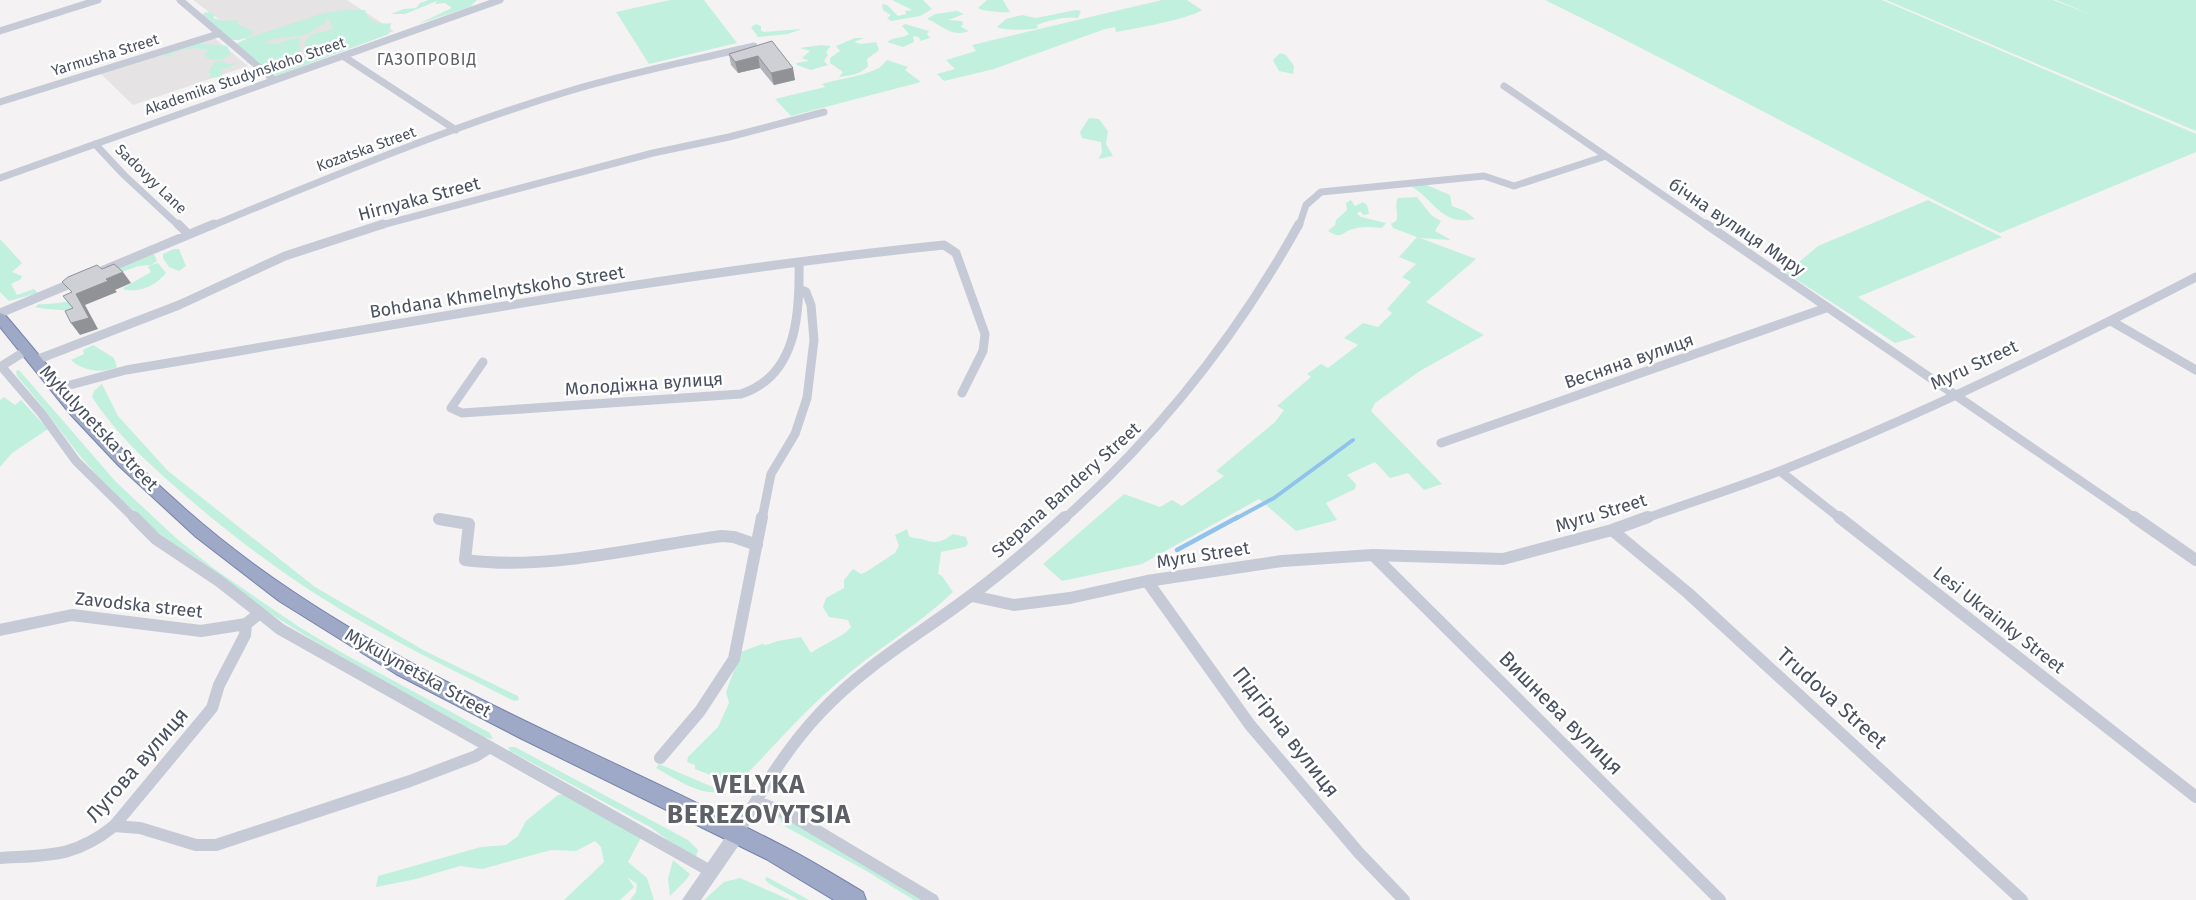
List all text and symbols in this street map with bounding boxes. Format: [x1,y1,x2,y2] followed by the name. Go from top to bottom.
[49,30,161,80] street label: Yarmusha Street
[142,33,348,119] street label: Akademika Studynskoho Street
[377,50,477,69] district label: ГАЗОПРОВІД
[314,122,419,175] street label: Kozatska Street
[111,140,191,218] street label: Sadovyy Lane
[356,172,483,226] street label: Hirnyaka Street
[1665,173,1810,281] street label: бічна вулиця Миру
[368,261,626,323] street label: Bohdana Khmelnytskoho Street
[1561,329,1697,393] street label: Весняна вулиця
[1927,335,2022,395] street label: Myru Street
[35,361,163,496] street label: Mykulynetska Street
[564,367,724,401] street label: Молодіжна вулиця
[987,417,1145,563] street label: Stepana Bandery Street
[1553,489,1650,537] street label: Myru Street
[1155,537,1252,573] street label: Myru Street
[1929,562,2070,679] street label: Lesi Ukrainky Street
[74,587,204,623] street label: Zavodska street
[341,624,495,723] street label: Mykulynetska Street
[1772,642,1893,755] street label: Trudova Street
[1494,646,1628,780] street label: Вишнева вулиця
[1227,661,1345,803] street label: Підгірна вулиця
[80,702,194,828] street label: Лугова вулиця
[667,769,851,830] district label: VELYKA BEREZOVYTSIA

